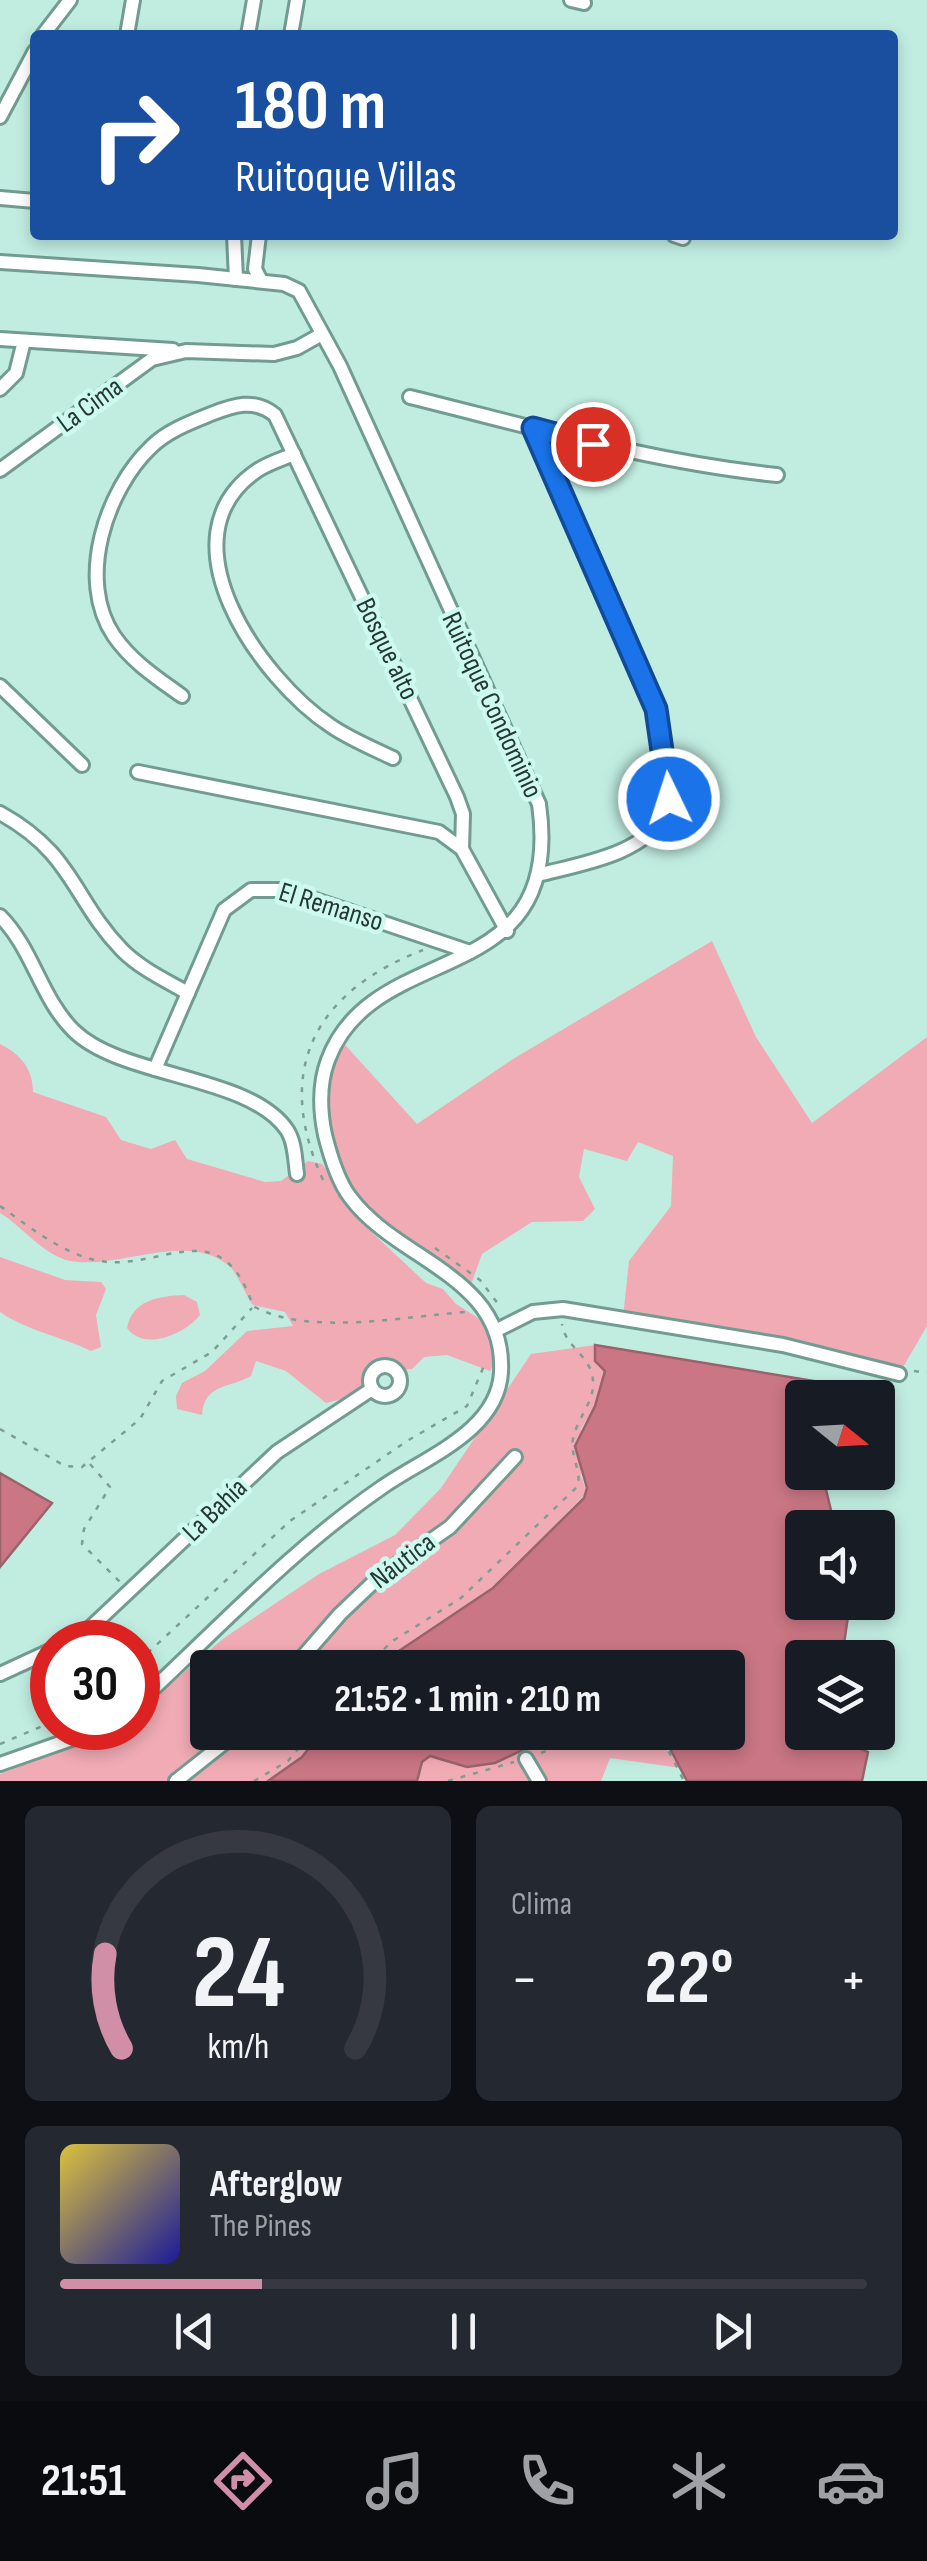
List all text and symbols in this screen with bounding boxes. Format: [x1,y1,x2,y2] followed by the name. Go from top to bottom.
[235,65,386,149] text: 180 m
[70,70,200,200] icon: right
[235,150,457,205] text: Ruitoque Villas
[51,370,129,440] street label: La Cima
[551,402,636,487] pin
[566,417,621,472] icon: arrive
[348,593,426,705] street label: Bosque alto
[435,607,549,803] street label: Ruitoque Condominio
[617,747,721,851] position arrow
[275,876,387,938] street label: El Remanso
[785,1380,895,1490] north arrow
[785,1380,895,1750] map controls
[176,1471,254,1549] street label: La Bahía
[785,1510,895,1620] button: sound
[364,1526,442,1596] street label: Náutica
[30,1620,160,1750] speed limit sign: 30
[785,1640,895,1750] button: layers
[334,1677,601,1722] text: 21:52 · 1 min · 210 m
[511,1885,572,1924] text: Clima
[191,1912,285,2037] text: 24
[644,1934,734,2025] text: 22°
[511,1947,538,2014] text: −
[840,1947,867,2014] text: +
[207,2026,269,2069] text: km/h
[210,2162,343,2207] text: Afterglow
[210,2207,312,2246] text: The Pines
[167,2304,222,2359] icon: previous
[436,2304,491,2359] icon: pause
[705,2304,760,2359] icon: next
[208,2446,278,2516] icon: directions
[360,2446,430,2516] icon: music
[512,2446,582,2516] icon: phone
[664,2446,734,2516] icon: climate
[816,2446,886,2516] icon: car
[41,2454,126,2509] text: 21:51

